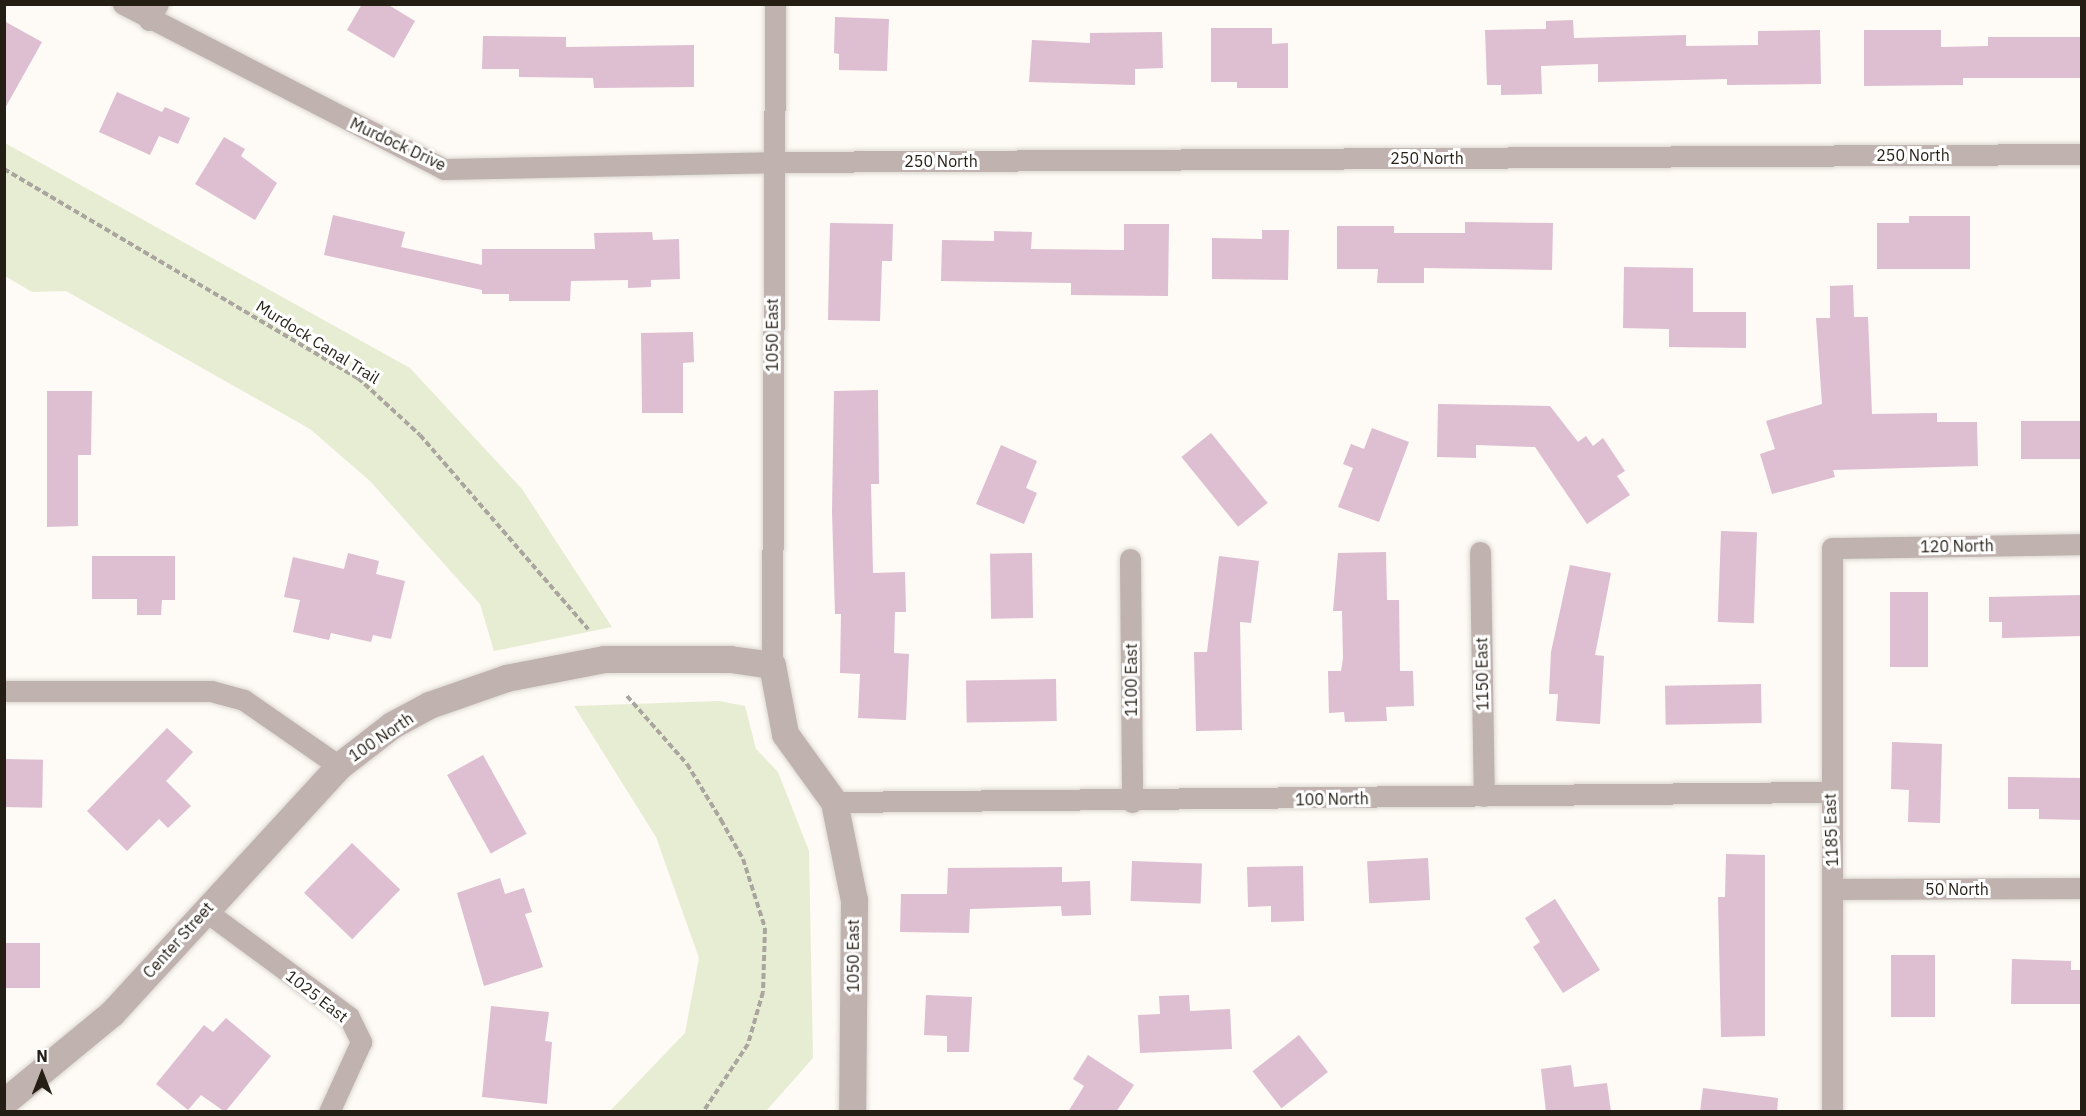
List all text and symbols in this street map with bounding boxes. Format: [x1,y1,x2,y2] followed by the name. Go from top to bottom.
[347,113,449,175] street label: Murdock Drive
[1876,145,1950,165] street label: 250 North
[1390,148,1464,168] street label: 250 North
[904,151,978,171] street label: 250 North
[253,296,383,388] street label: Murdock Canal Trail
[762,298,782,372] street label: 1050 East
[1920,536,1994,556] street label: 120 North
[1472,637,1492,711] street label: 1150 East
[1121,643,1141,717] street label: 1100 East
[345,708,417,766] street label: 100 North
[1295,789,1369,809] street label: 100 North
[1820,793,1842,867] street label: 1185 East
[1925,879,1989,899] street label: 50 North
[139,898,217,982] street label: Center Street
[843,919,863,993] street label: 1050 East
[282,966,352,1026] street label: 1025 East
[12,1044,72,1104] north arrow
[36,1046,48,1066] text: N

